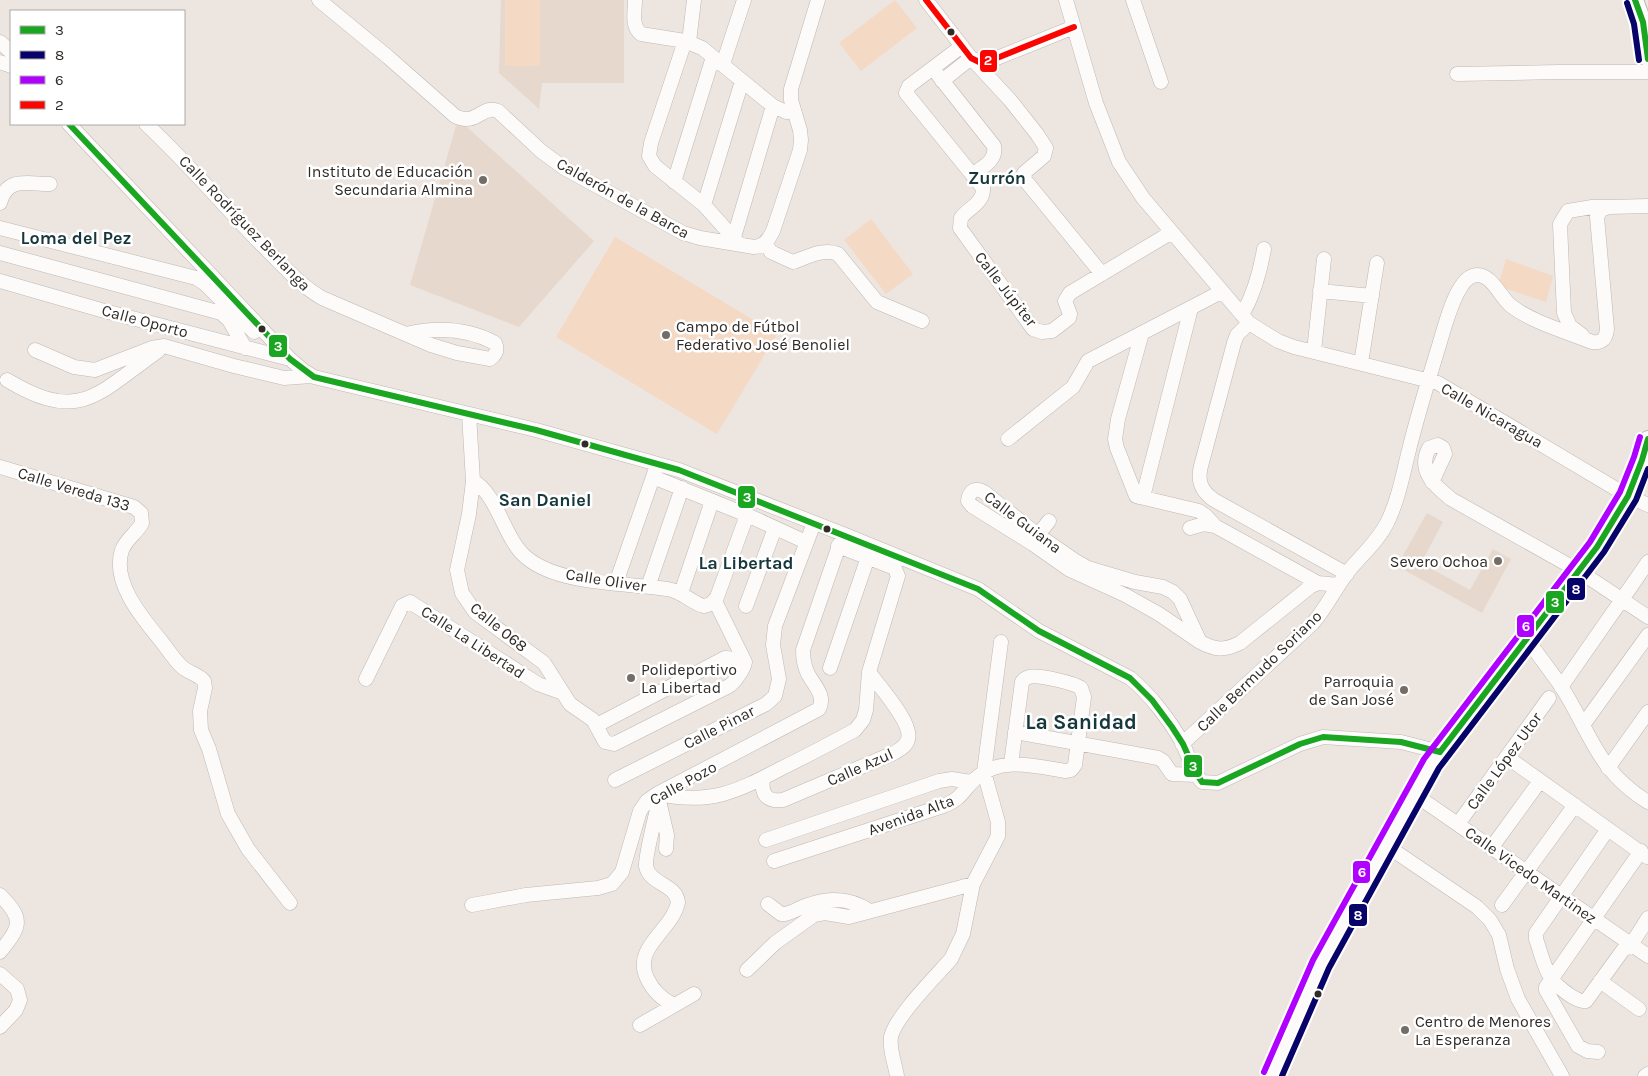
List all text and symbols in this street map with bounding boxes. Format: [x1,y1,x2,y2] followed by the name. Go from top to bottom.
[10,10,185,125] legend
[55,21,64,39] text: 3
[946,27,956,37] unlabelled marker
[55,46,64,64] text: 8
[979,49,998,73] line badge: 2
[984,52,992,69] text: 2
[55,71,64,89] text: 6
[55,96,64,114] text: 2
[175,151,315,295] street label: Calle Rodríguez Berlanga
[553,154,693,242] street label: Calderón de la Barca
[307,162,473,199] place label: Instituto de Educación Secundaria Almina
[968,167,1026,189] district label: Zurrón
[477,174,489,186] marker: Instituto de Educación Secundaria Almina
[21,227,131,249] district label: Loma del Pez
[971,248,1041,330] street label: Calle Júpiter
[100,300,190,342] street label: Calle Oporto
[676,317,850,354] place label: Campo de Fútbol Federativo José Benoliel
[257,324,267,334] unlabelled marker
[660,329,672,341] marker: Campo de Fútbol Federativo José Benoliel
[268,334,288,358] line badge: 3
[274,338,282,355] text: 3
[1438,378,1546,452] street label: Calle Nicaragua
[580,439,590,449] unlabelled marker
[15,463,133,515] street label: Calle Vereda 133
[737,485,756,509] line badge: 3
[981,487,1065,557] street label: Calle Guiana
[499,489,591,511] district label: San Daniel
[743,489,751,506] text: 3
[822,524,832,534] unlabelled marker
[698,552,794,574] district label: La Libertad
[1390,552,1488,571] place label: Severo Ochoa
[1492,555,1504,567] marker: Severo Ochoa
[564,564,648,596] street label: Calle Oliver
[1566,577,1586,601] line badge: 8
[1571,581,1581,598] text: 8
[1545,590,1565,614] line badge: 3
[1551,594,1559,611] text: 3
[467,598,531,656] street label: Calle 068
[418,601,528,683] street label: Calle La Libertad
[1193,606,1325,736] street label: Calle Bermudo Soriano
[1516,614,1535,638] line badge: 6
[1522,618,1530,635] text: 6
[641,660,737,697] place label: Polideportivo La Libertad
[625,672,637,684] marker: Polideportivo La Libertad
[1309,672,1394,709] place label: Parroquia de San José
[1398,684,1410,696] marker: Parroquia de San José
[680,701,758,753] street label: Calle Pinar
[1462,708,1546,813] street label: Calle López Utor
[1025,710,1137,734] district label: La Sanidad
[824,744,896,790] street label: Calle Azul
[1183,754,1203,778] line badge: 3
[646,757,720,809] street label: Calle Pozo
[1189,758,1197,775] text: 3
[865,791,957,839] street label: Avenida Alta
[1462,822,1600,928] street label: Calle Vicedo Martinez
[1352,860,1371,884] line badge: 6
[1358,864,1366,881] text: 6
[1348,903,1368,927] line badge: 8
[1353,907,1363,924] text: 8
[1313,989,1323,999] unlabelled marker
[1415,1012,1551,1049] place label: Centro de Menores La Esperanza
[1399,1024,1411,1036] marker: Centro de Menores La Esperanza

